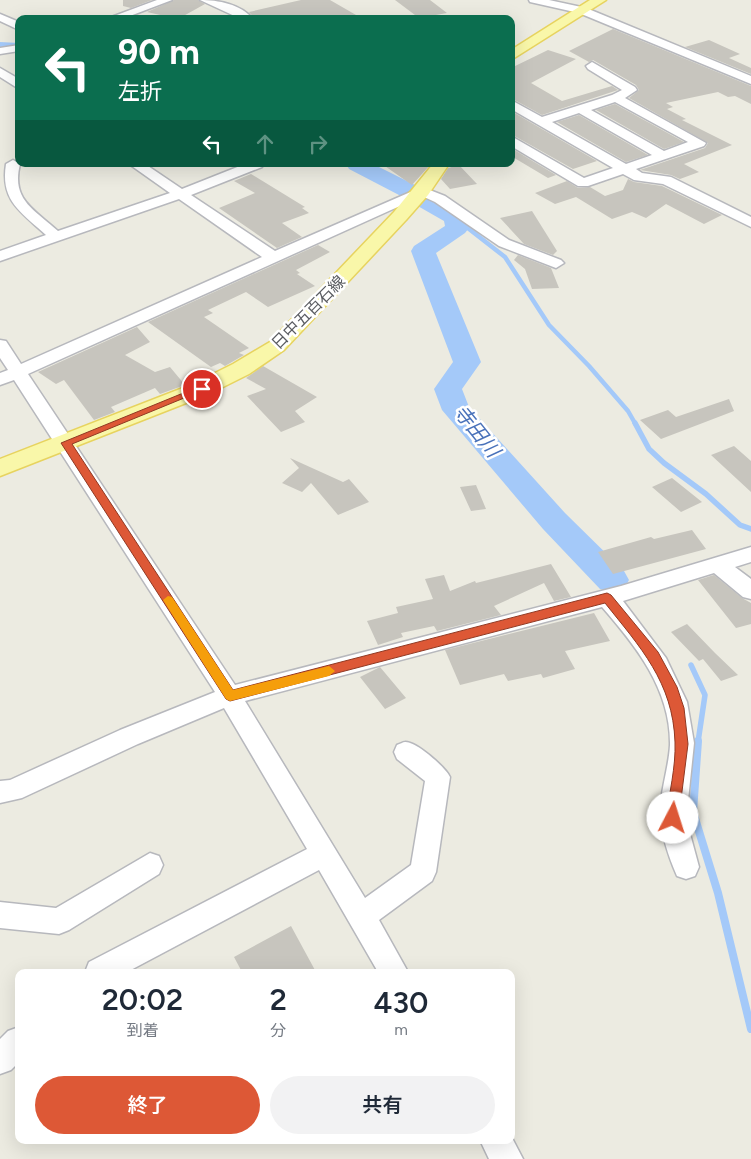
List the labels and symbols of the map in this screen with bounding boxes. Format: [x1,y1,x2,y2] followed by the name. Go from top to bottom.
[268,272,349,353] street label: 日中五百石線
[181,368,223,410] pin
[449,400,506,463] water label: 寺田川
[646,791,698,843] position arrow

